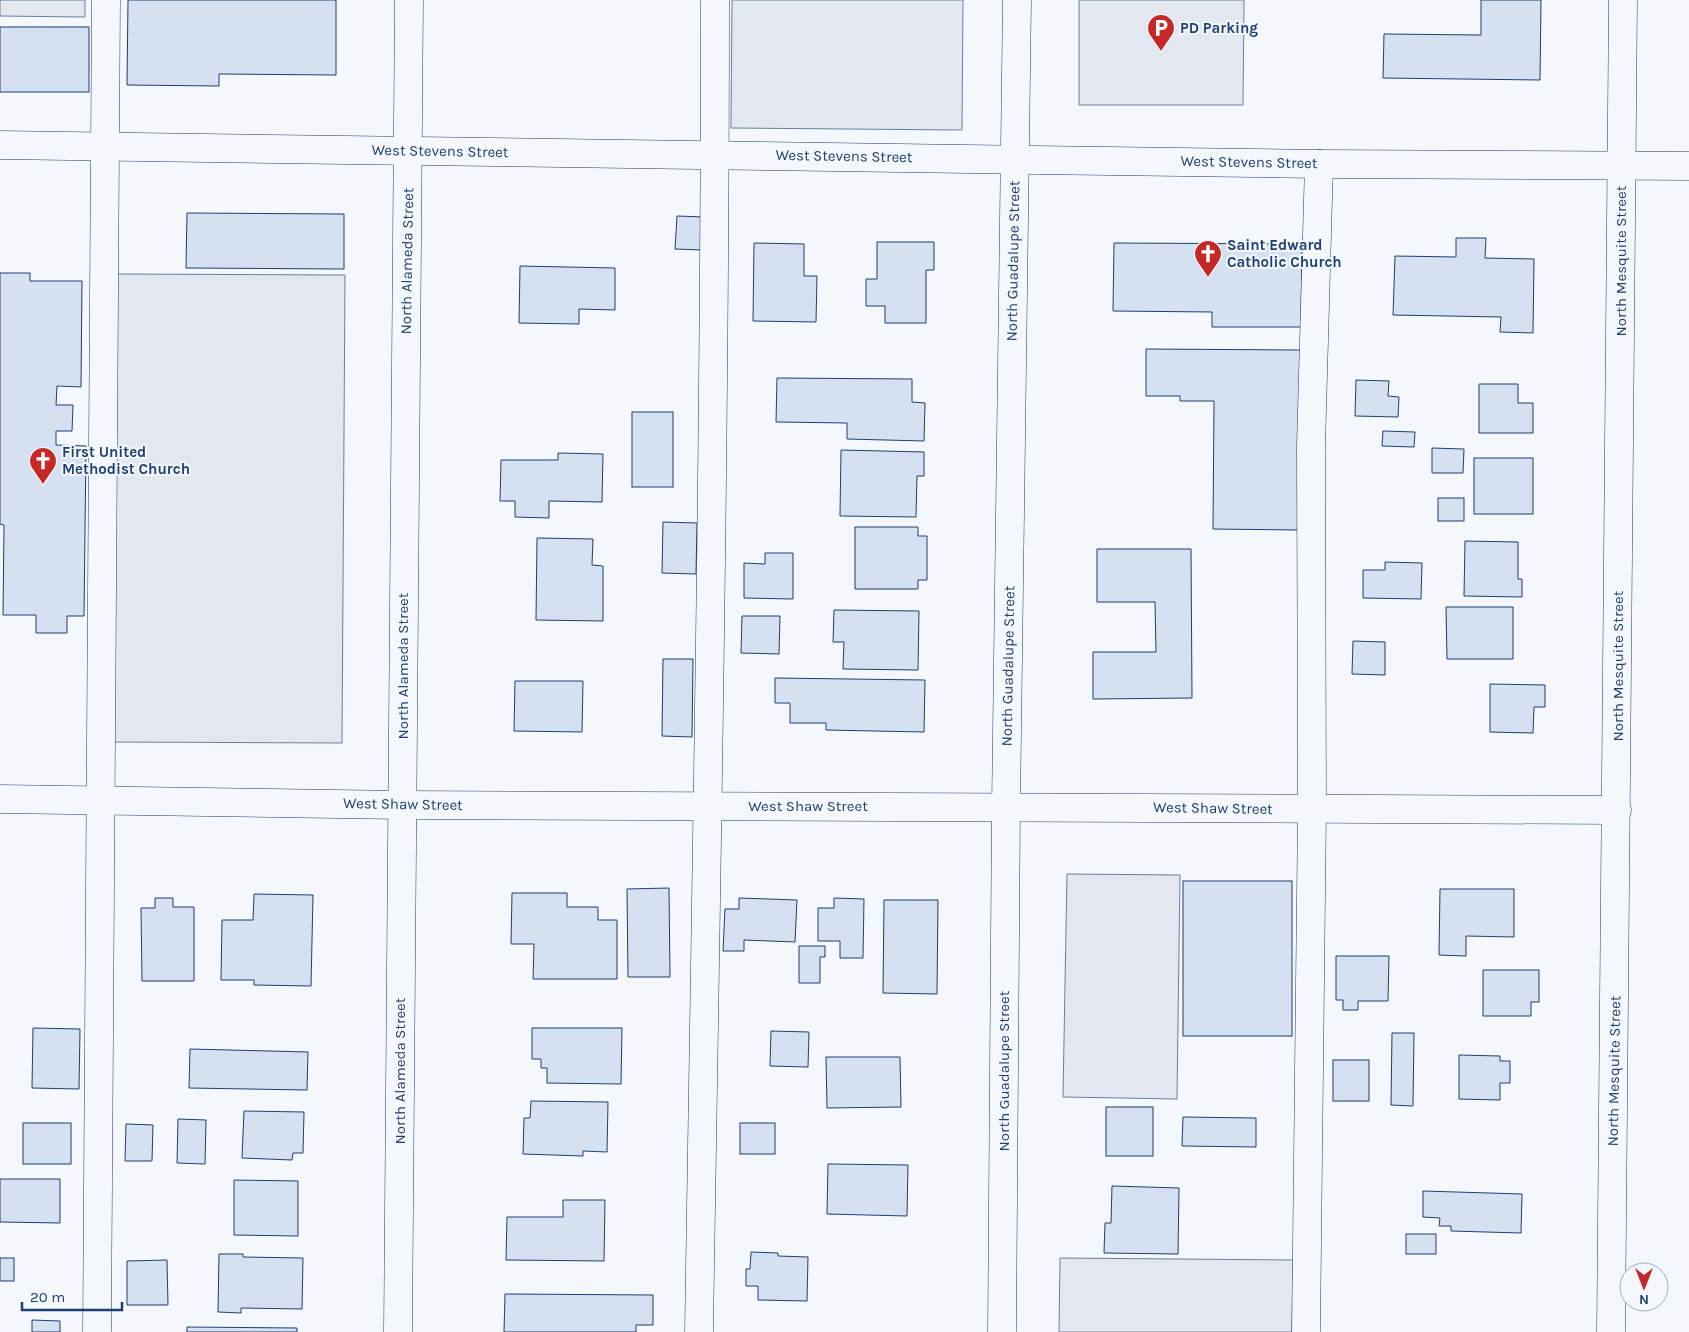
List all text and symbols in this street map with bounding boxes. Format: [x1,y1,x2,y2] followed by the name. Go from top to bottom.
[1146,13,1176,52] parking icon: PD Parking
[1180,19,1258,37] place label: PD Parking
[371,141,509,161] street label: West Stevens Street
[775,146,913,166] street label: West Stevens Street
[1180,152,1318,172] street label: West Stevens Street
[1003,180,1023,342] street label: North Guadalupe Street
[1612,185,1630,336] street label: North Mesquite Street
[397,187,417,335] street label: North Alameda Street
[1227,236,1342,271] place label: Saint Edward Catholic Church
[1193,239,1223,278] church icon: Saint Edward Catholic Church
[62,443,190,478] place label: First United Methodist Church
[28,446,58,485] church icon: First United Methodist Church
[998,585,1018,747] street label: North Guadalupe Street
[1609,590,1627,741] street label: North Mesquite Street
[394,592,412,739] street label: North Alameda Street
[343,794,463,814] street label: West Shaw Street
[748,797,868,815] street label: West Shaw Street
[1153,798,1273,818] street label: West Shaw Street
[995,990,1013,1151] street label: North Guadalupe Street
[1604,995,1624,1147] street label: North Mesquite Street
[391,997,409,1144] street label: North Alameda Street
[1619,1262,1669,1312] north arrow
[22,1280,122,1312] scale bar
[30,1288,65,1306] text: 20 m
[1639,1291,1649,1308] text: N

